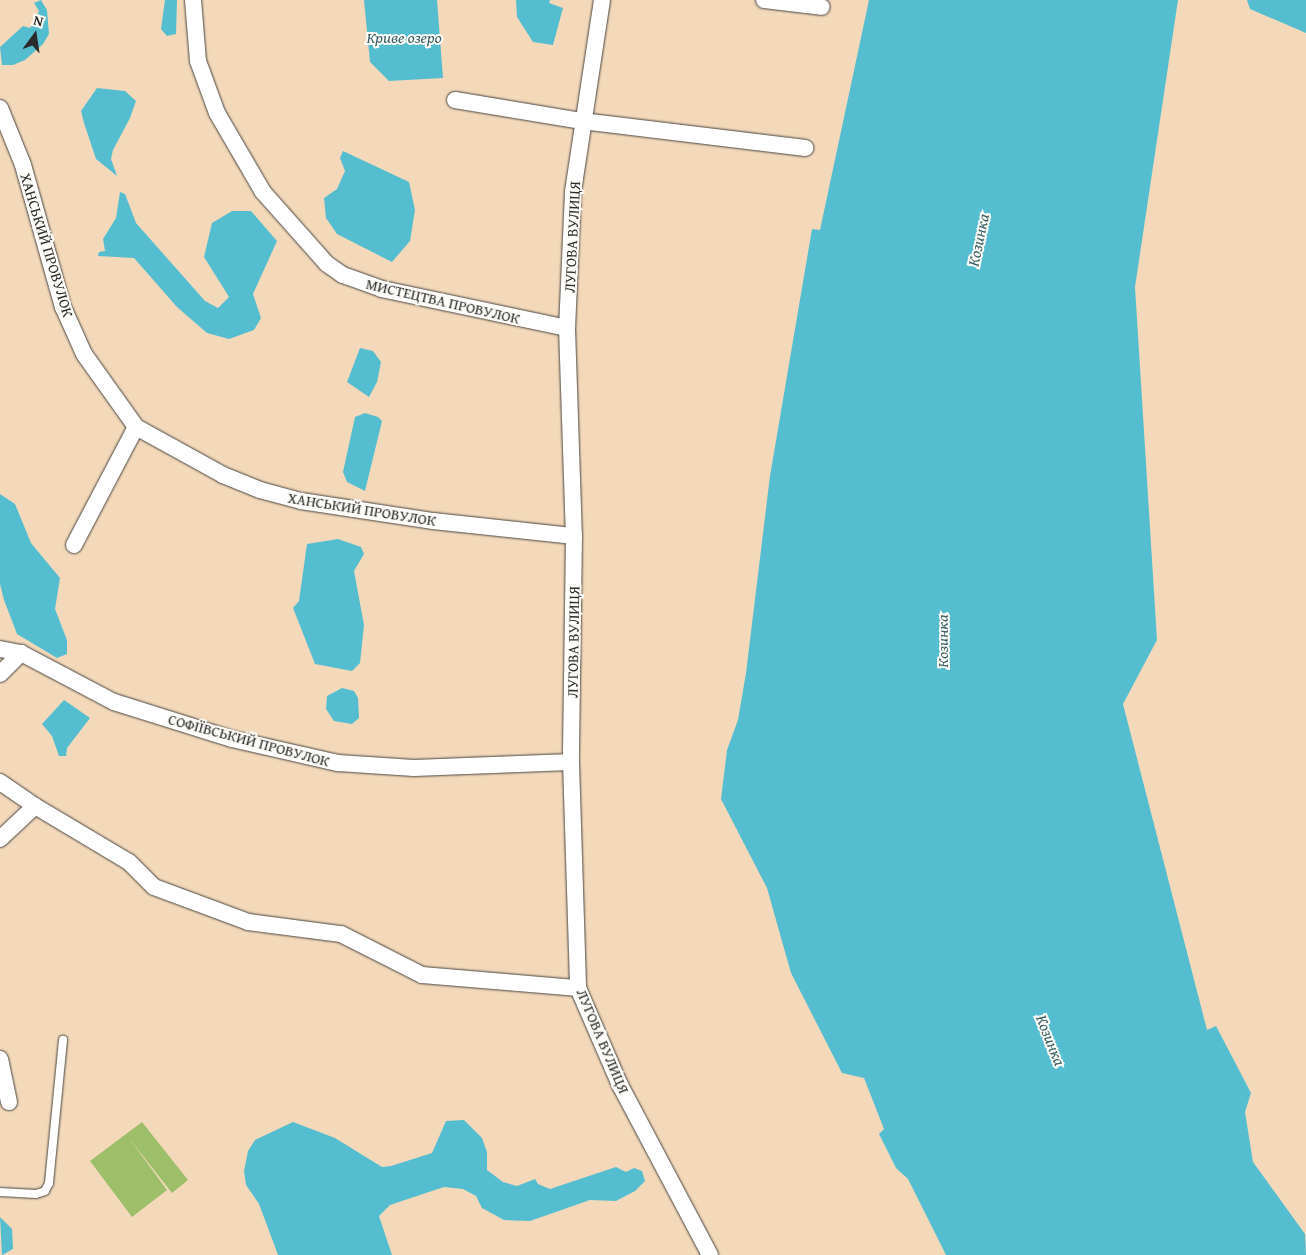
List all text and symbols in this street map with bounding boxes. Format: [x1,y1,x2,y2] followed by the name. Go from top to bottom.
[10,10,60,60] north arrow
[32,10,46,31] text: N
[366,27,442,47] water label: Криве озеро
[16,171,78,319] street label: ХАНСЬКИЙ ПРОВУЛОК
[560,181,584,293] street label: ЛУГОВА ВУЛИЦЯ
[963,212,993,268] water label: Козинка
[364,275,522,327] street label: МИСТЕЦТВА ПРОВУЛОК
[287,488,437,530] street label: ХАНСЬКИЙ ПРОВУЛОК
[563,586,583,698] street label: ЛУГОВА ВУЛИЦЯ
[932,614,952,668] water label: Козинка
[166,710,332,770] street label: СОФІЇВСЬКИЙ ПРОВУЛОК
[573,986,633,1096] street label: ЛУГОВА ВУЛИЦЯ
[1032,1012,1070,1068] water label: Козинка

